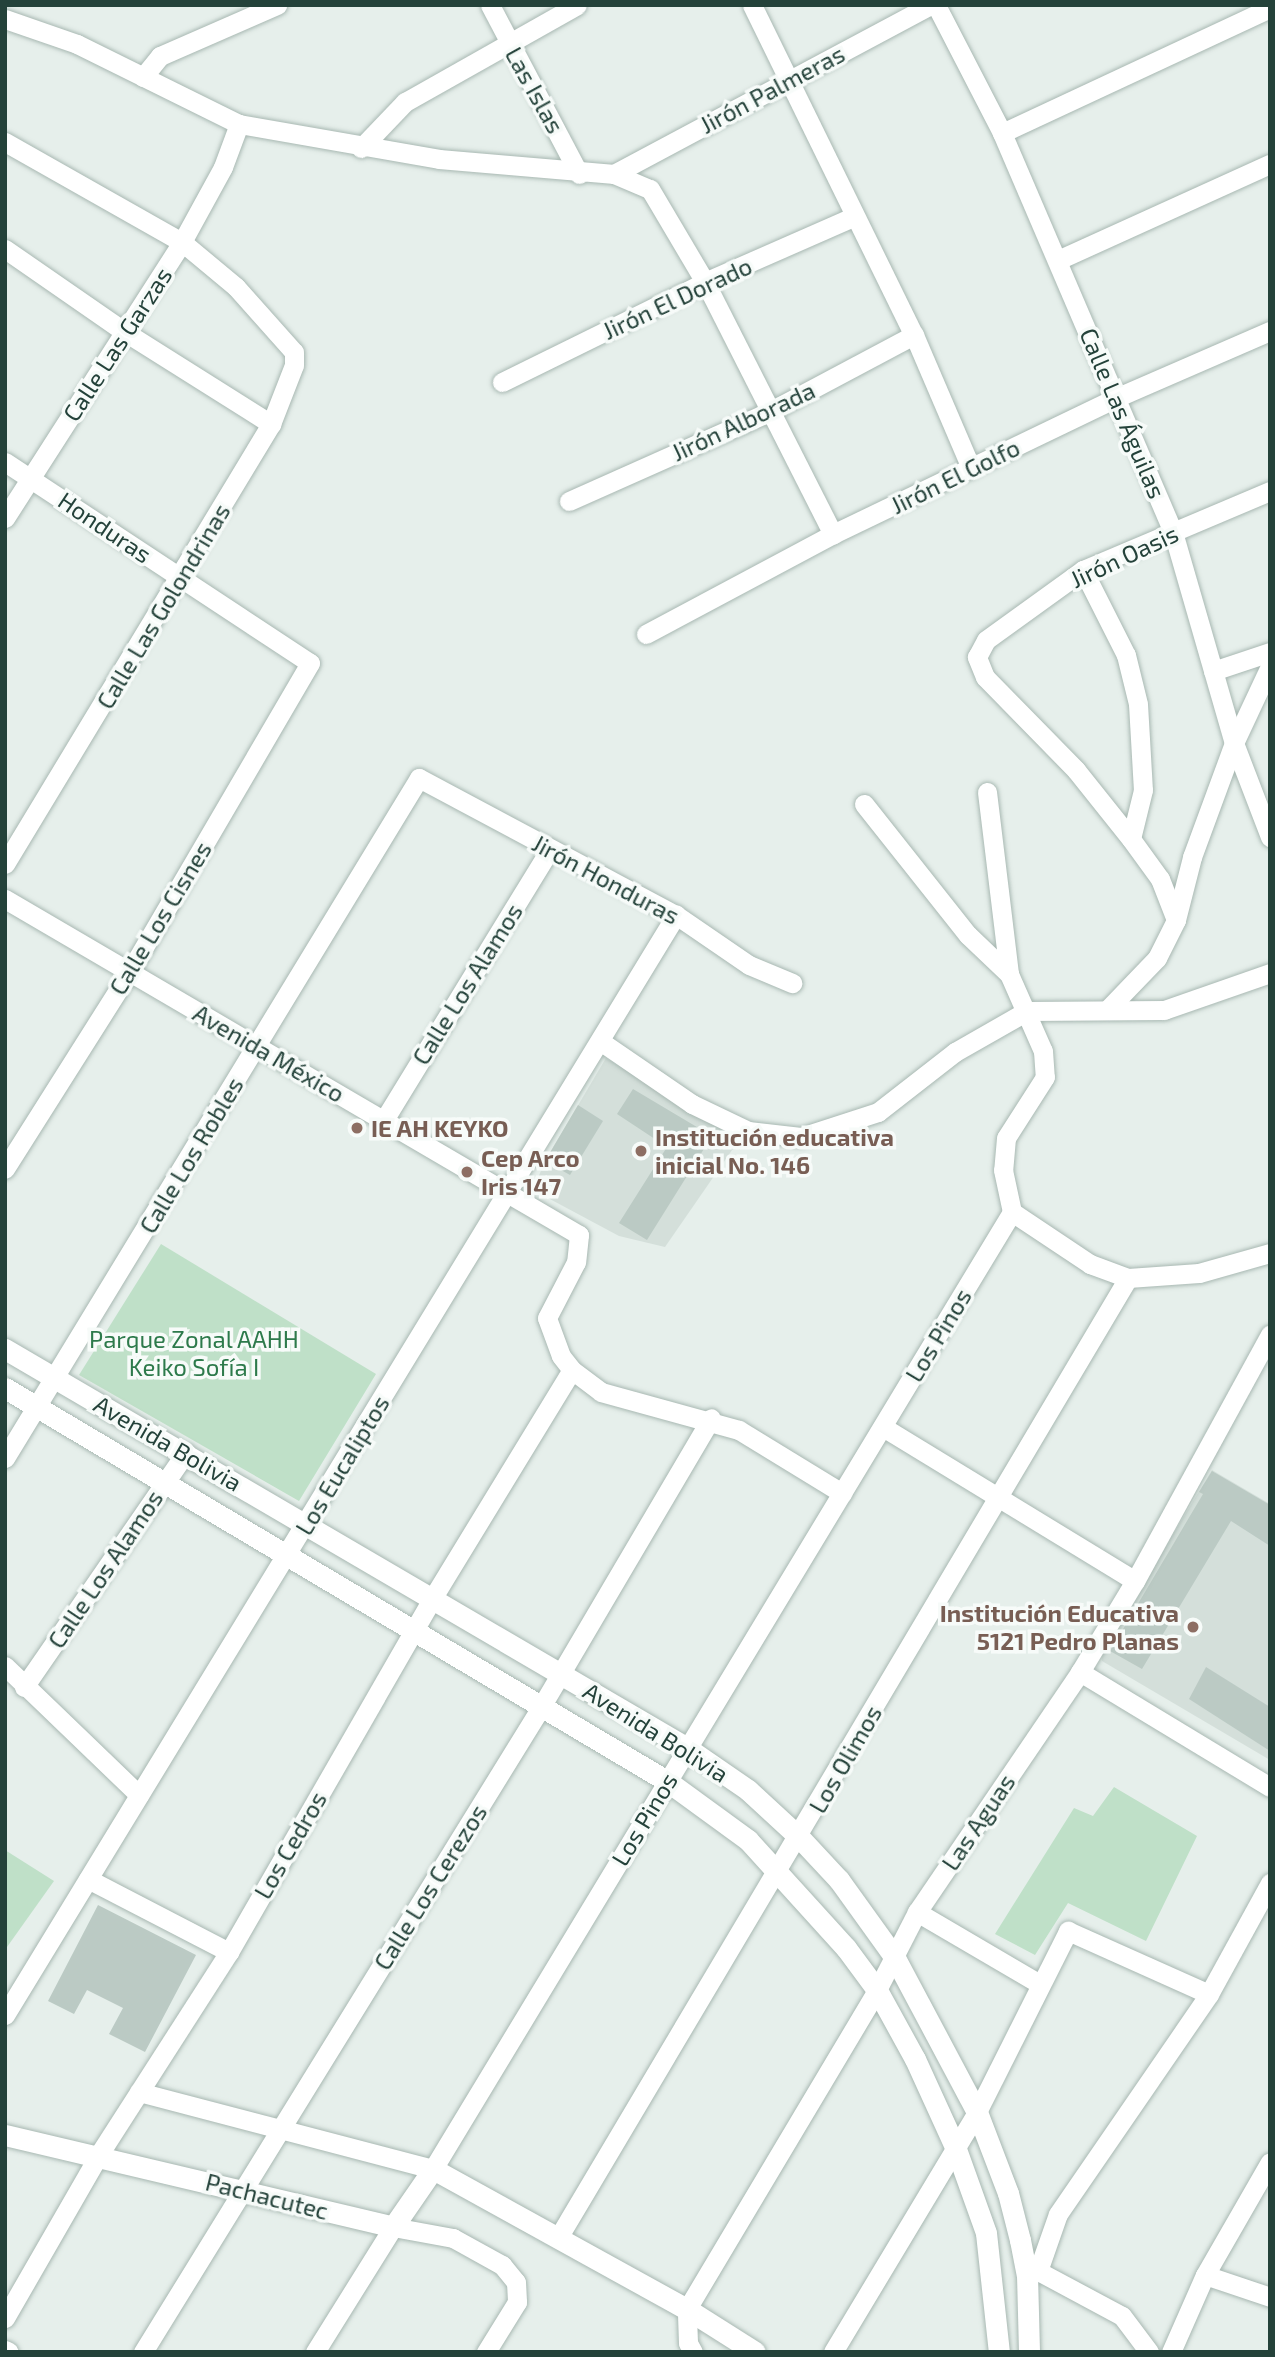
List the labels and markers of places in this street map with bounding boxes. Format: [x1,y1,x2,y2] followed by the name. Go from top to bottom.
[371,1114,509,1142] place label: IE AH KEYKO
[349,1120,365,1136] marker: IE AH KEYKO
[655,1123,894,1179] place label: Institución educativa inicial No. 146
[633,1143,649,1159] marker: Institución educativa inicial No. 146
[481,1144,580,1200] place label: Cep Arco Iris 147
[459,1164,475,1180] marker: Cep Arco Iris 147
[940,1599,1179,1655] place label: Institución Educativa 5121 Pedro Planas
[1185,1619,1201,1635] marker: Institución Educativa 5121 Pedro Planas

